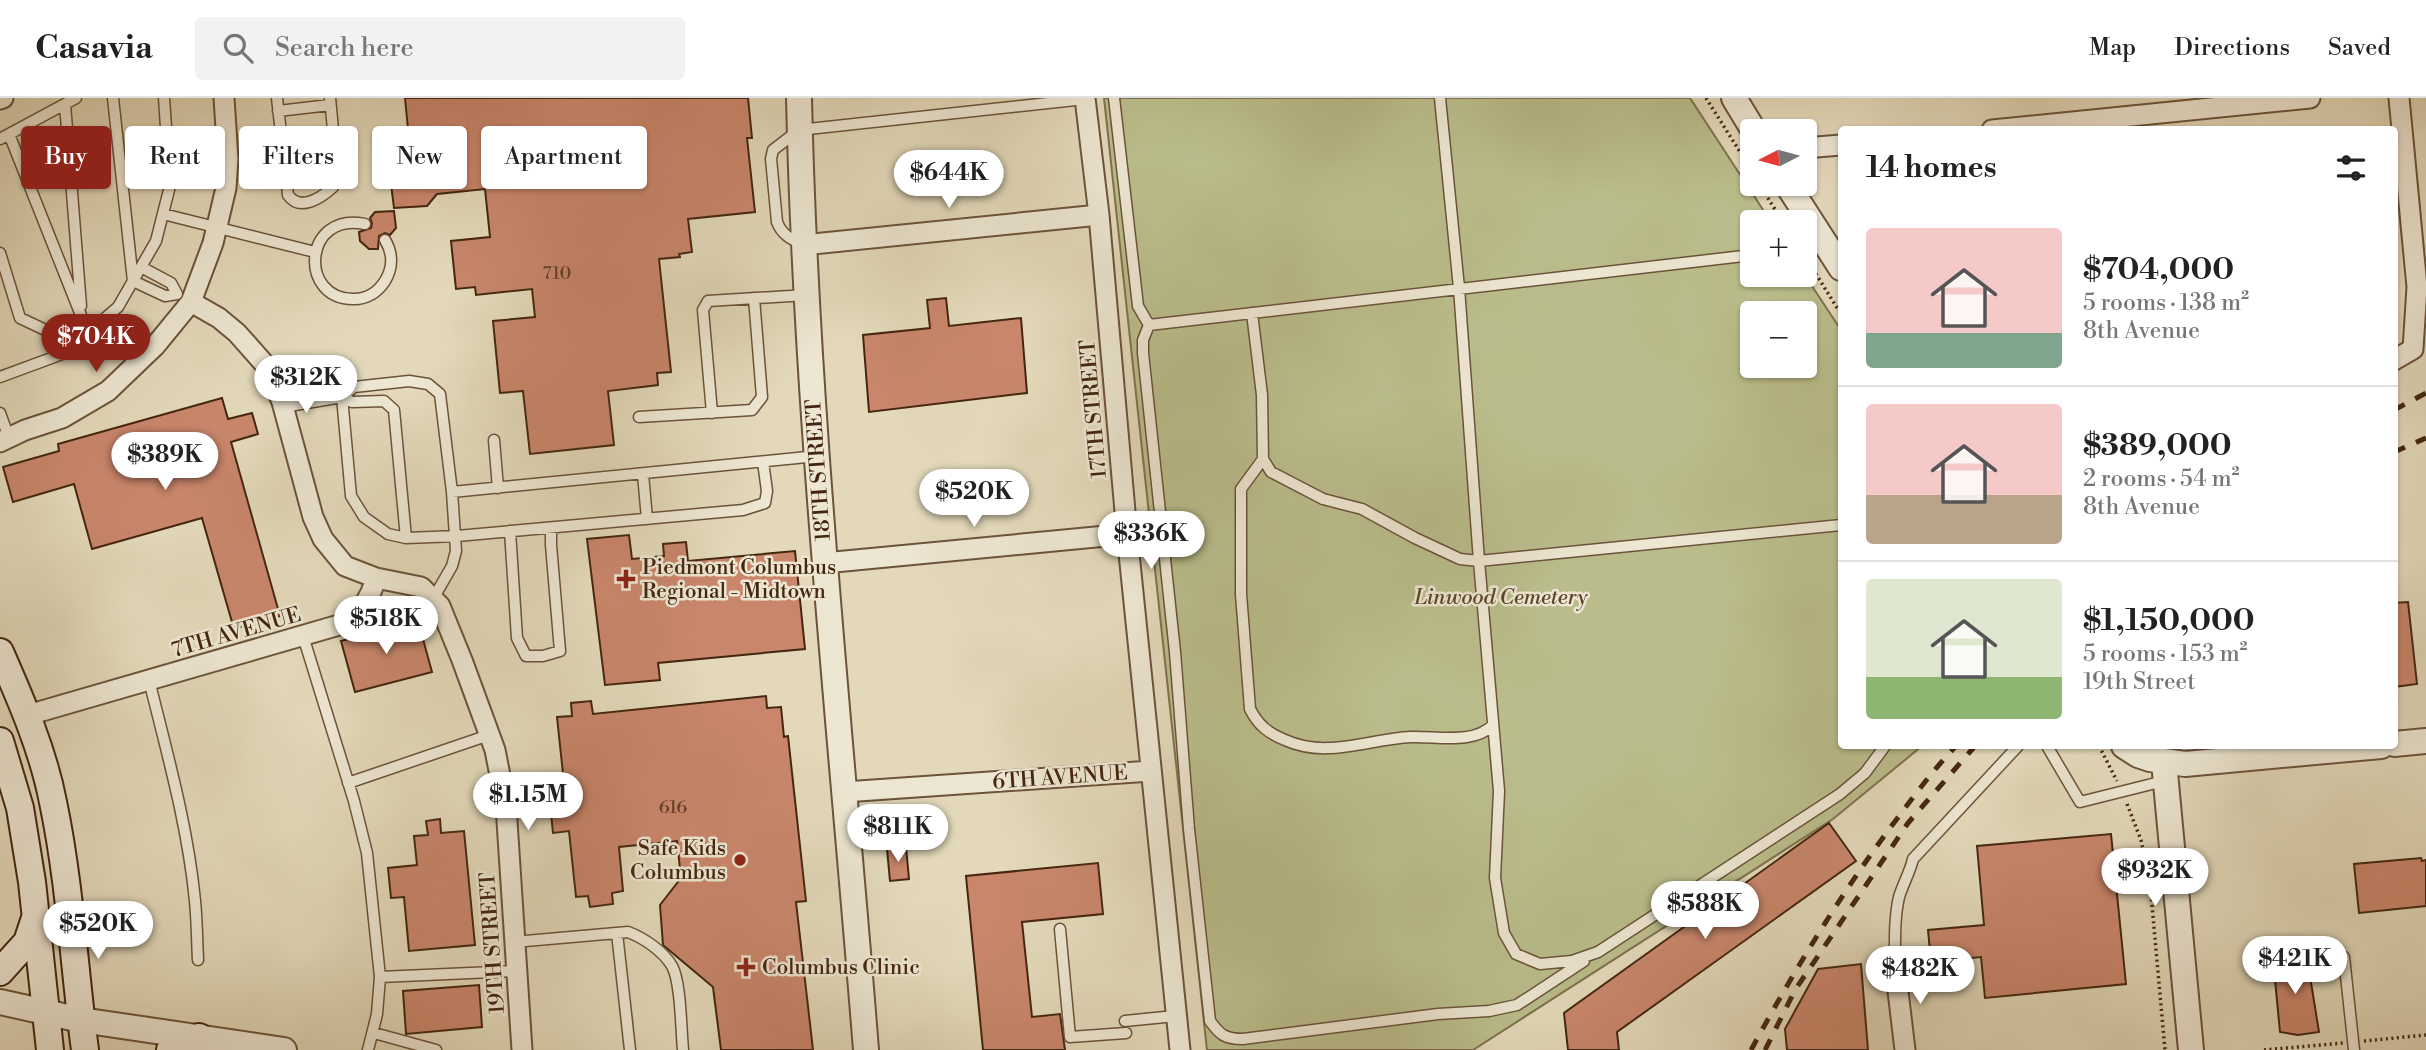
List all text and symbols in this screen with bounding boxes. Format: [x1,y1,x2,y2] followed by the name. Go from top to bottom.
[195,17,685,80] search box
[35,28,153,69] text: Casavia
[219,29,257,67] icon: search
[275,32,414,64] text: Search here
[2089,33,2136,63] text: Map
[2174,33,2290,63] text: Directions
[2328,33,2391,63] text: Saved
[1740,119,1816,196] north arrow
[1740,119,1817,378] map controls
[21,126,111,189] chip: Buy
[125,126,225,189] chip: Rent
[239,126,358,189] chip: Filters
[372,126,467,189] chip: New
[481,126,647,189] chip: Apartment
[1866,149,1997,187] text: 14 homes
[2332,149,2370,187] icon: filters
[900,150,998,210] pin: $644K
[910,159,988,187] text: $644K
[1740,210,1817,287] button: +
[2083,251,2234,289] text: $704,000
[1922,256,2006,340] icon: home
[543,262,571,285] house number: 710
[2083,289,2249,317] text: 5 rooms · 138 m²
[1740,301,1817,378] button: −
[47,314,145,374] pin: $704K
[2083,317,2200,345] text: 8th Avenue
[57,323,135,351] text: $704K
[1075,338,1113,479] street label: 17TH STREET
[257,356,355,415] pin: $312K
[270,364,342,392] text: $312K
[801,398,837,542] street label: 18TH STREET
[2083,427,2232,465] text: $389,000
[116,432,214,492] pin: $389K
[1922,432,2006,516] icon: home
[127,441,203,469] text: $389K
[2083,465,2240,493] text: 2 rooms · 54 m²
[925,470,1023,529] pin: $520K
[935,478,1013,506] text: $520K
[2083,493,2200,521] text: 8th Avenue
[1102,512,1200,571] pin: $336K
[1114,520,1188,548] text: $336K
[642,555,836,605] place label: Piedmont Columbus Regional - Midtown
[616,569,636,589] marker: Piedmont Columbus Regional - Midtown
[1413,585,1589,611] park label: Linwood Cemetery
[337,596,435,656] pin: $518K
[168,602,304,664] street label: 7TH AVENUE
[2083,602,2255,640] text: $1,150,000
[350,605,422,633] text: $518K
[1922,607,2006,691] icon: home
[2083,640,2248,668] text: 5 rooms · 153 m²
[2083,668,2195,696] text: 19th Street
[991,760,1129,796] street label: 6TH AVENUE
[471,772,585,832] pin: $1.15M
[489,781,567,809] text: $1.15M
[659,796,687,819] house number: 616
[849,804,947,864] pin: $811K
[863,813,933,841] text: $811K
[630,836,726,886] place label: Safe Kids Columbus
[2106,848,2204,908] pin: $932K
[732,852,748,868] marker: Safe Kids Columbus
[2117,857,2193,885] text: $932K
[475,871,511,1015] street label: 19TH STREET
[1656,882,1754,941] pin: $588K
[1667,890,1743,918] text: $588K
[49,902,147,961] pin: $520K
[59,910,137,938] text: $520K
[2246,936,2344,996] pin: $421K
[2258,945,2332,973] text: $421K
[1871,946,1969,1006] pin: $482K
[762,955,920,981] place label: Columbus Clinic
[1882,955,1958,983] text: $482K
[736,957,756,977] marker: Columbus Clinic

